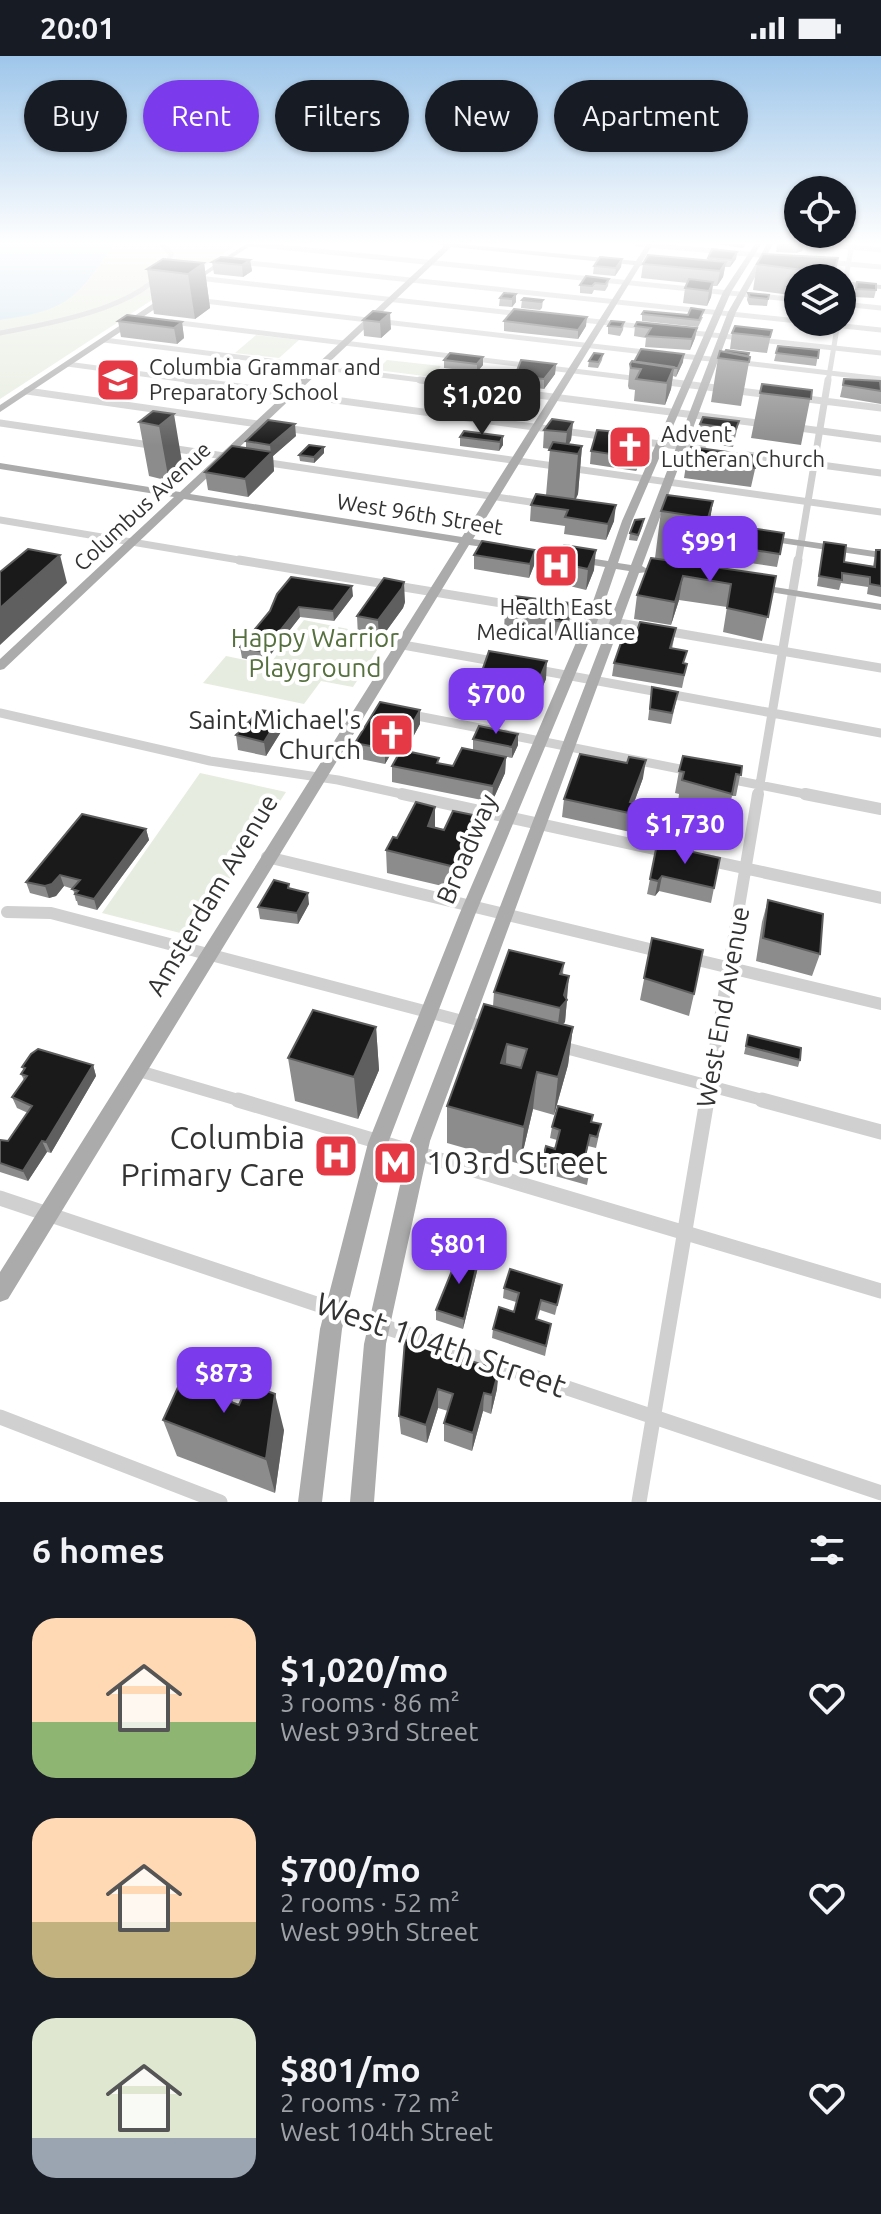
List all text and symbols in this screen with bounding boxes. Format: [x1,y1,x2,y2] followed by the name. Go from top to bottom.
[40,11,115,45] text: 20:01
[24,80,127,152] chip: Buy
[143,80,259,152] chip: Rent
[275,80,409,152] chip: Filters
[425,80,538,152] chip: New
[554,80,748,152] chip: Apartment
[784,176,856,336] map controls
[784,176,856,248] button: locate
[784,264,856,336] button: layers
[149,354,381,404] place label: Columbia Grammar and Preparatory School
[94,356,142,404] school or university icon: Columbia Grammar and Preparatory School
[417,369,547,437] pin: $1,020
[442,380,522,409] text: $1,020
[661,421,825,471] place label: Advent Lutheran Church
[606,423,654,471] church icon: Advent Lutheran Church
[68,436,215,575] street label: Columbus Avenue
[335,488,505,539] street label: West 96th Street
[663,516,757,584] pin: $991
[681,527,739,556] text: $991
[532,542,580,590] hospital icon: Health East Medical Alliance
[476,594,636,644] place label: Health East Medical Alliance
[231,623,399,682] park label: Happy Warrior Playground
[449,668,543,736] pin: $700
[467,679,525,708] text: $700
[189,705,361,764] place label: Saint Michael's Church
[368,711,416,759] church icon: Saint Michael's Church
[140,789,283,1001] street label: Amsterdam Avenue
[430,790,503,908] street label: Broadway
[620,798,750,866] pin: $1,730
[645,809,725,838] text: $1,730
[691,904,754,1110] street label: West End Avenue
[120,1119,305,1192] place label: Columbia Primary Care
[312,1132,360,1180] hospital icon: Columbia Primary Care
[371,1139,419,1187] metro station icon: 103rd Street
[426,1144,608,1180] place label: 103rd Street
[412,1218,506,1286] pin: $801
[430,1229,488,1258] text: $801
[311,1284,572,1404] street label: West 104th Street
[177,1347,271,1415] pin: $873
[195,1358,253,1387] text: $873
[805,1528,849,1572] icon: filters
[32,1531,165,1569] text: 6 homes
[96,1650,192,1746] icon: home
[280,1650,448,1688] text: $1,020/mo
[805,1676,849,1720] icon: heart
[280,1688,460,1717] text: 3 rooms · 86 m²
[280,1717,478,1746] text: West 93rd Street
[96,1850,192,1946] icon: home
[280,1850,421,1888] text: $700/mo
[805,1876,849,1920] icon: heart
[280,1888,460,1917] text: 2 rooms · 52 m²
[280,1917,478,1946] text: West 99th Street
[96,2050,192,2146] icon: home
[280,2050,421,2088] text: $801/mo
[805,2076,849,2120] icon: heart
[280,2088,460,2117] text: 2 rooms · 72 m²
[280,2117,493,2146] text: West 104th Street

